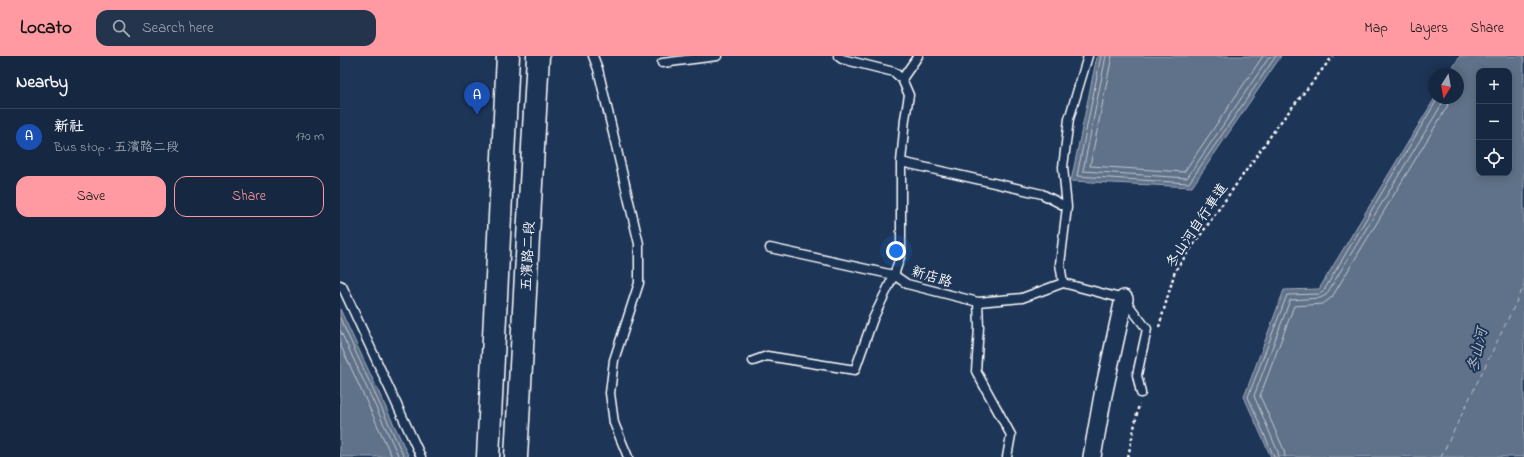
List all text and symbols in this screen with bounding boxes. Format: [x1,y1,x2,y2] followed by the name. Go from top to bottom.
[96,10,376,46] search box
[20,15,72,42] text: Locato
[110,17,132,39] icon: search
[142,17,214,39] text: Search here
[1364,18,1388,39] text: Map
[1410,18,1448,39] text: Layers
[1470,18,1504,39] text: Share
[1428,68,1464,104] north arrow
[1476,68,1512,176] map controls
[1476,68,1512,104] button: +
[16,70,68,95] text: Nearby
[464,82,490,115] pin: A
[1476,104,1512,140] button: −
[54,116,84,138] text: 新社
[25,127,33,146] text: A
[296,127,324,146] text: 170 m
[54,138,179,157] text: Bus stop · 五濱路二段
[1476,140,1512,176] button: locate
[16,176,166,217] button: Save
[174,176,324,217] button: Share
[1161,179,1233,272] street label: 冬山河自行車道
[516,221,541,292] street label: 五濱路二段
[886,241,906,261] your location
[908,261,955,294] street label: 新店路
[1462,323,1494,375] water label: 冬山河

